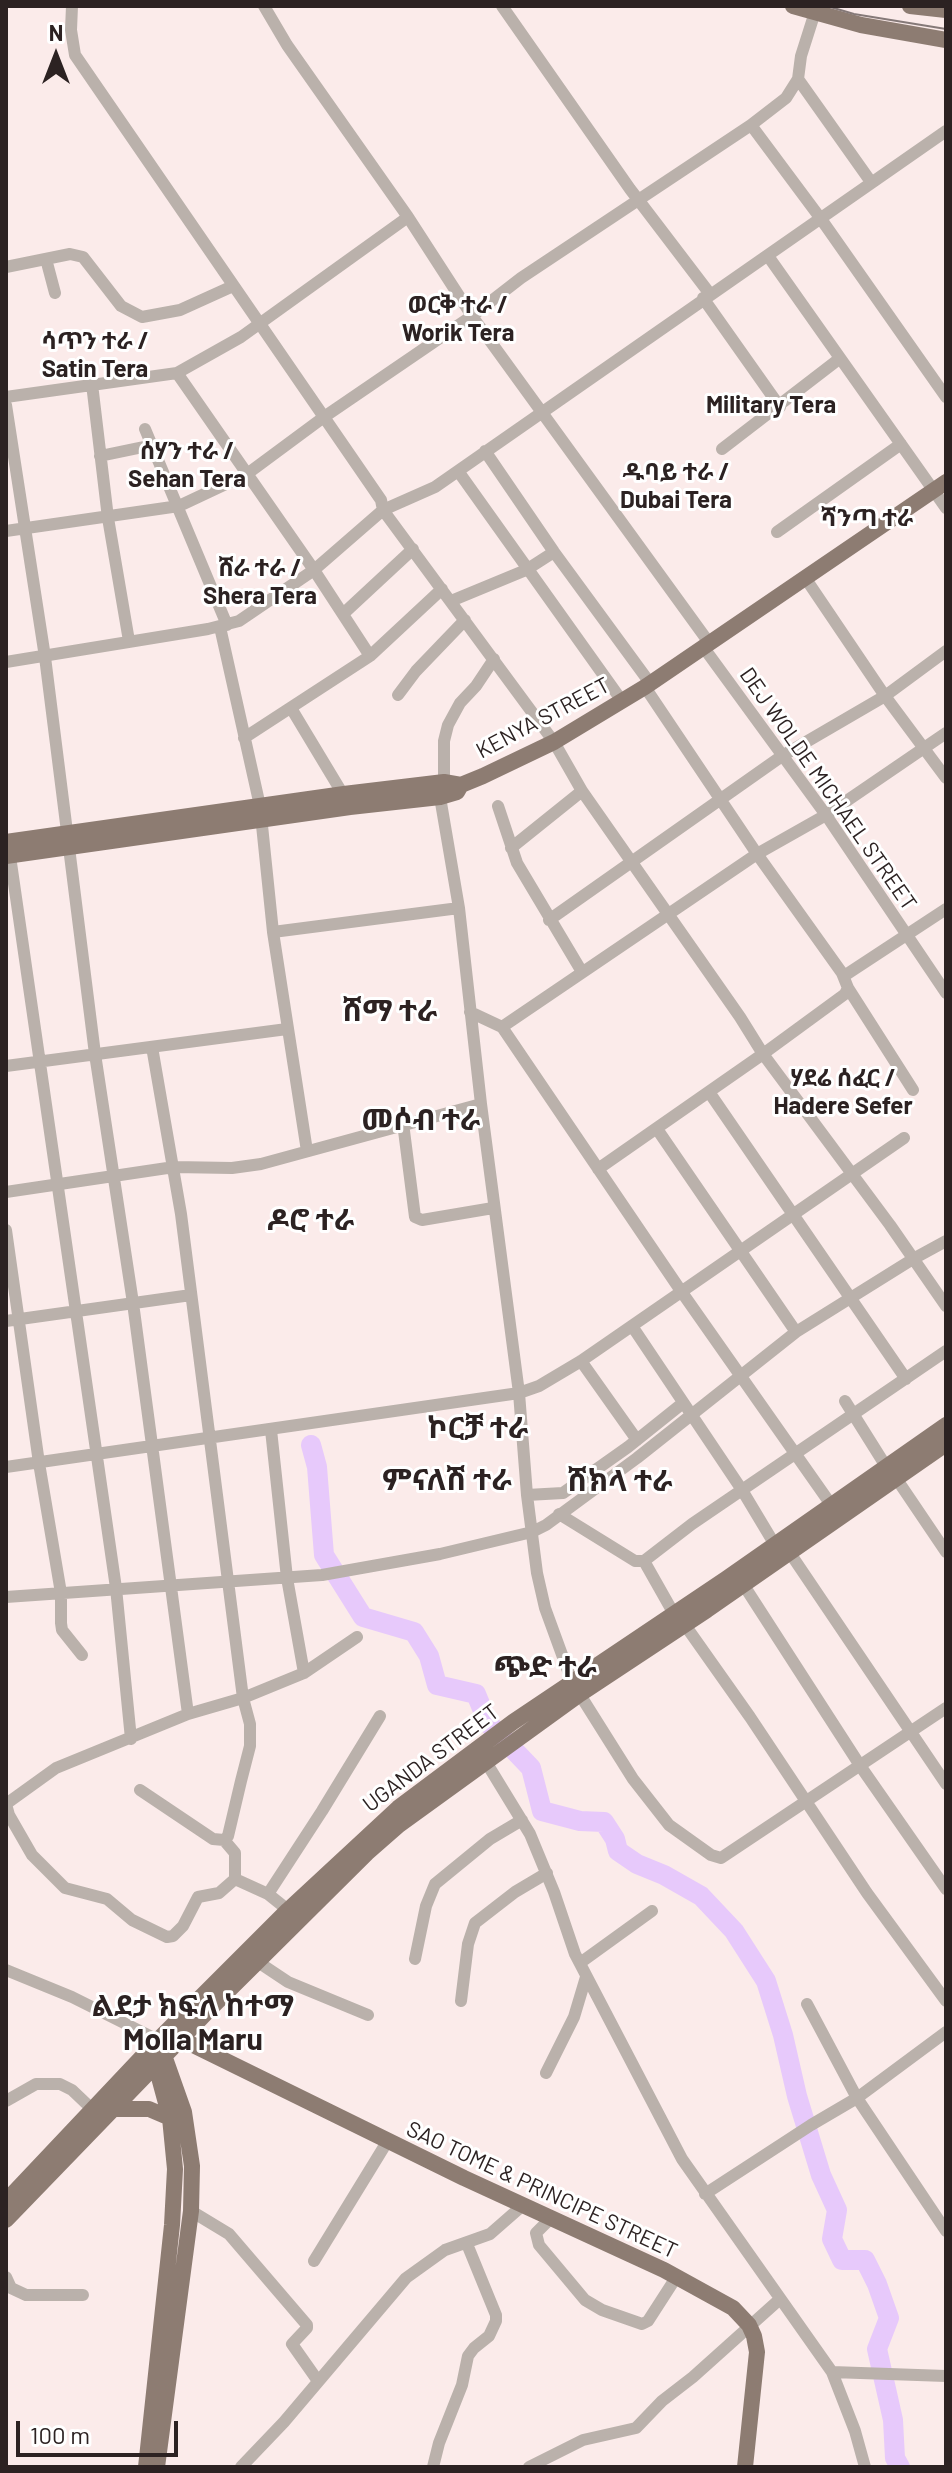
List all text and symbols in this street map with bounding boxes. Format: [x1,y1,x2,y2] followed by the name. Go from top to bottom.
[16,16,96,96] north arrow
[49,19,63,45] text: N
[402,291,514,347] district label: ወርቅ ተራ / Worik Tera
[41,327,149,383] district label: ሳጥን ተራ / Satin Tera
[706,391,836,419] district label: Military Tera
[128,437,246,493] district label: ሰሃን ተራ / Sehan Tera
[620,458,732,514] district label: ዱባይ ተራ / Dubai Tera
[821,504,913,532] district label: ሻንጣ ተራ
[203,554,317,610] district label: ሸራ ተራ / Shera Tera
[734,662,922,916] street label: DEJ WOLDE MICHAEL STREET
[472,672,614,764] street label: KENYA STREET
[343,993,437,1029] district label: ሸማ ተራ
[773,1064,913,1120] district label: ሃደሬ ሰፈር / Hadere Sefer
[362,1102,480,1138] district label: መሶብ ተራ
[268,1202,354,1238] district label: ዶሮ ተራ
[428,1410,528,1446] district label: ኮርቻ ተራ
[382,1462,512,1498] district label: ምናለሽ ተራ
[568,1463,672,1499] district label: ሸክላ ተራ
[493,1649,597,1685] district label: ጭድ ተራ
[358,1698,504,1818] street label: UGANDA STREET
[92,1988,294,2058] district label: ልደታ ክፍለ ከተማ Molla Maru
[402,2116,682,2264] street label: SAO TOME & PRINCIPE STREET
[20,2405,182,2455] scale bar
[30,2420,90,2449] text: 100 m

